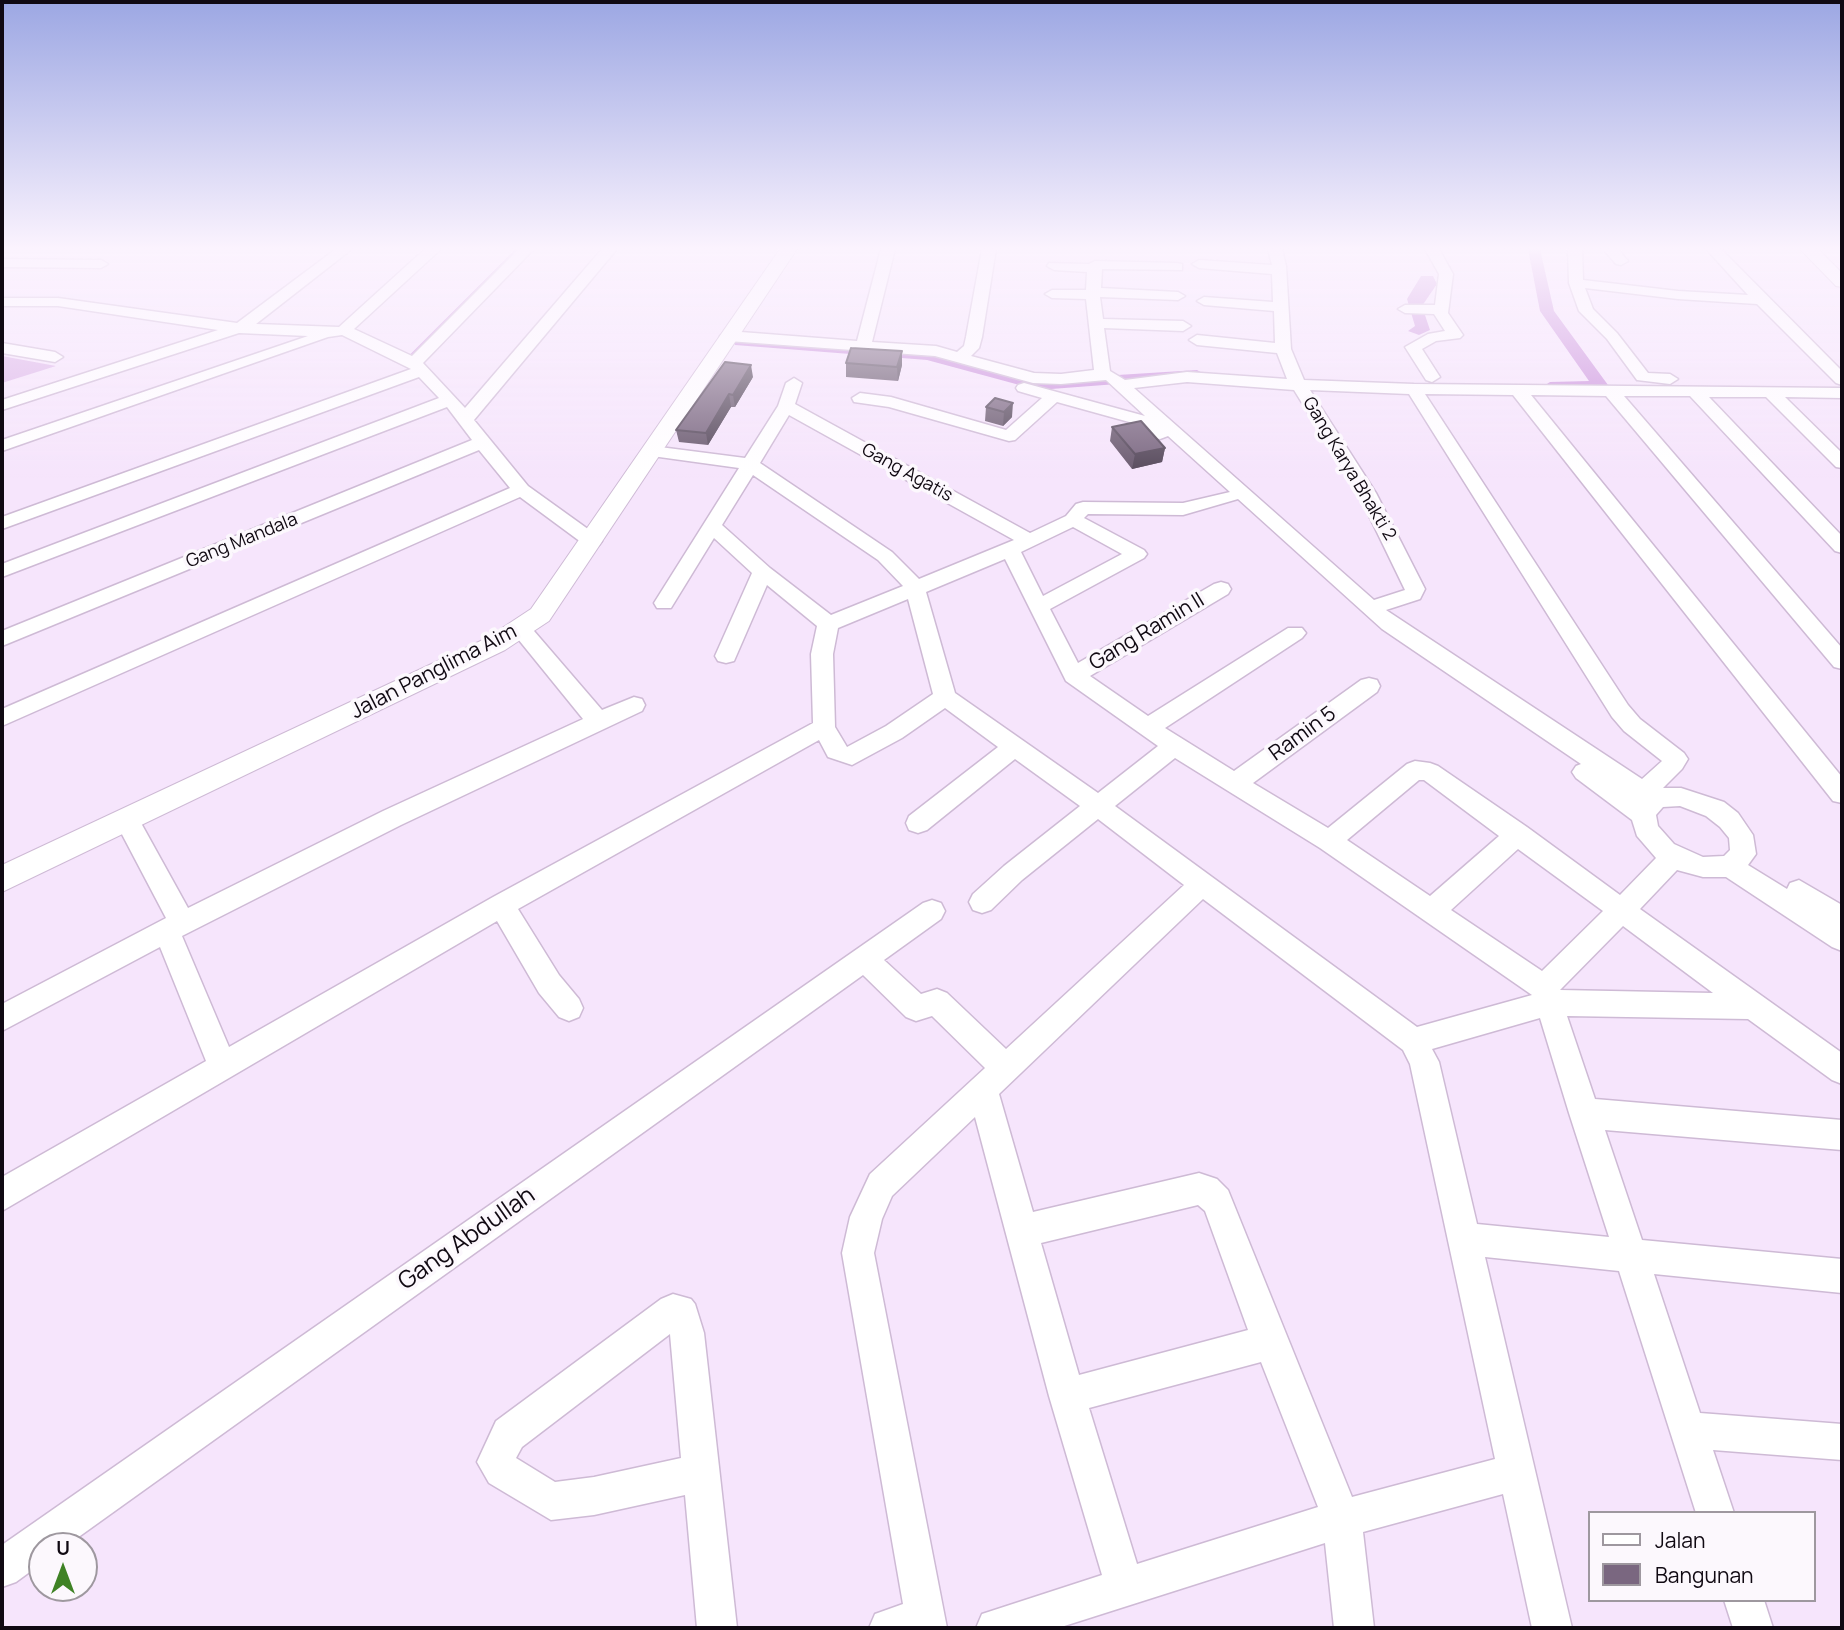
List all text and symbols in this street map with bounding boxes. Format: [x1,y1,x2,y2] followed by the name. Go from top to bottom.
[1298,393,1400,545] street label: Gang Karya Bhakti 2
[858,439,956,507] street label: Gang Agatis
[183,509,301,573] street label: Gang Mandala
[1085,588,1209,676] street label: Gang Ramin II
[347,619,521,725] street label: Jalan Panglima Aim
[1265,701,1341,767] street label: Ramin 5
[393,1181,541,1297] street label: Gang Abdullah
[1588,1511,1816,1602] legend
[1655,1526,1705,1554] text: Jalan
[28,1532,98,1602] north arrow
[56,1535,70,1561] text: U
[1655,1561,1754,1589] text: Bangunan

